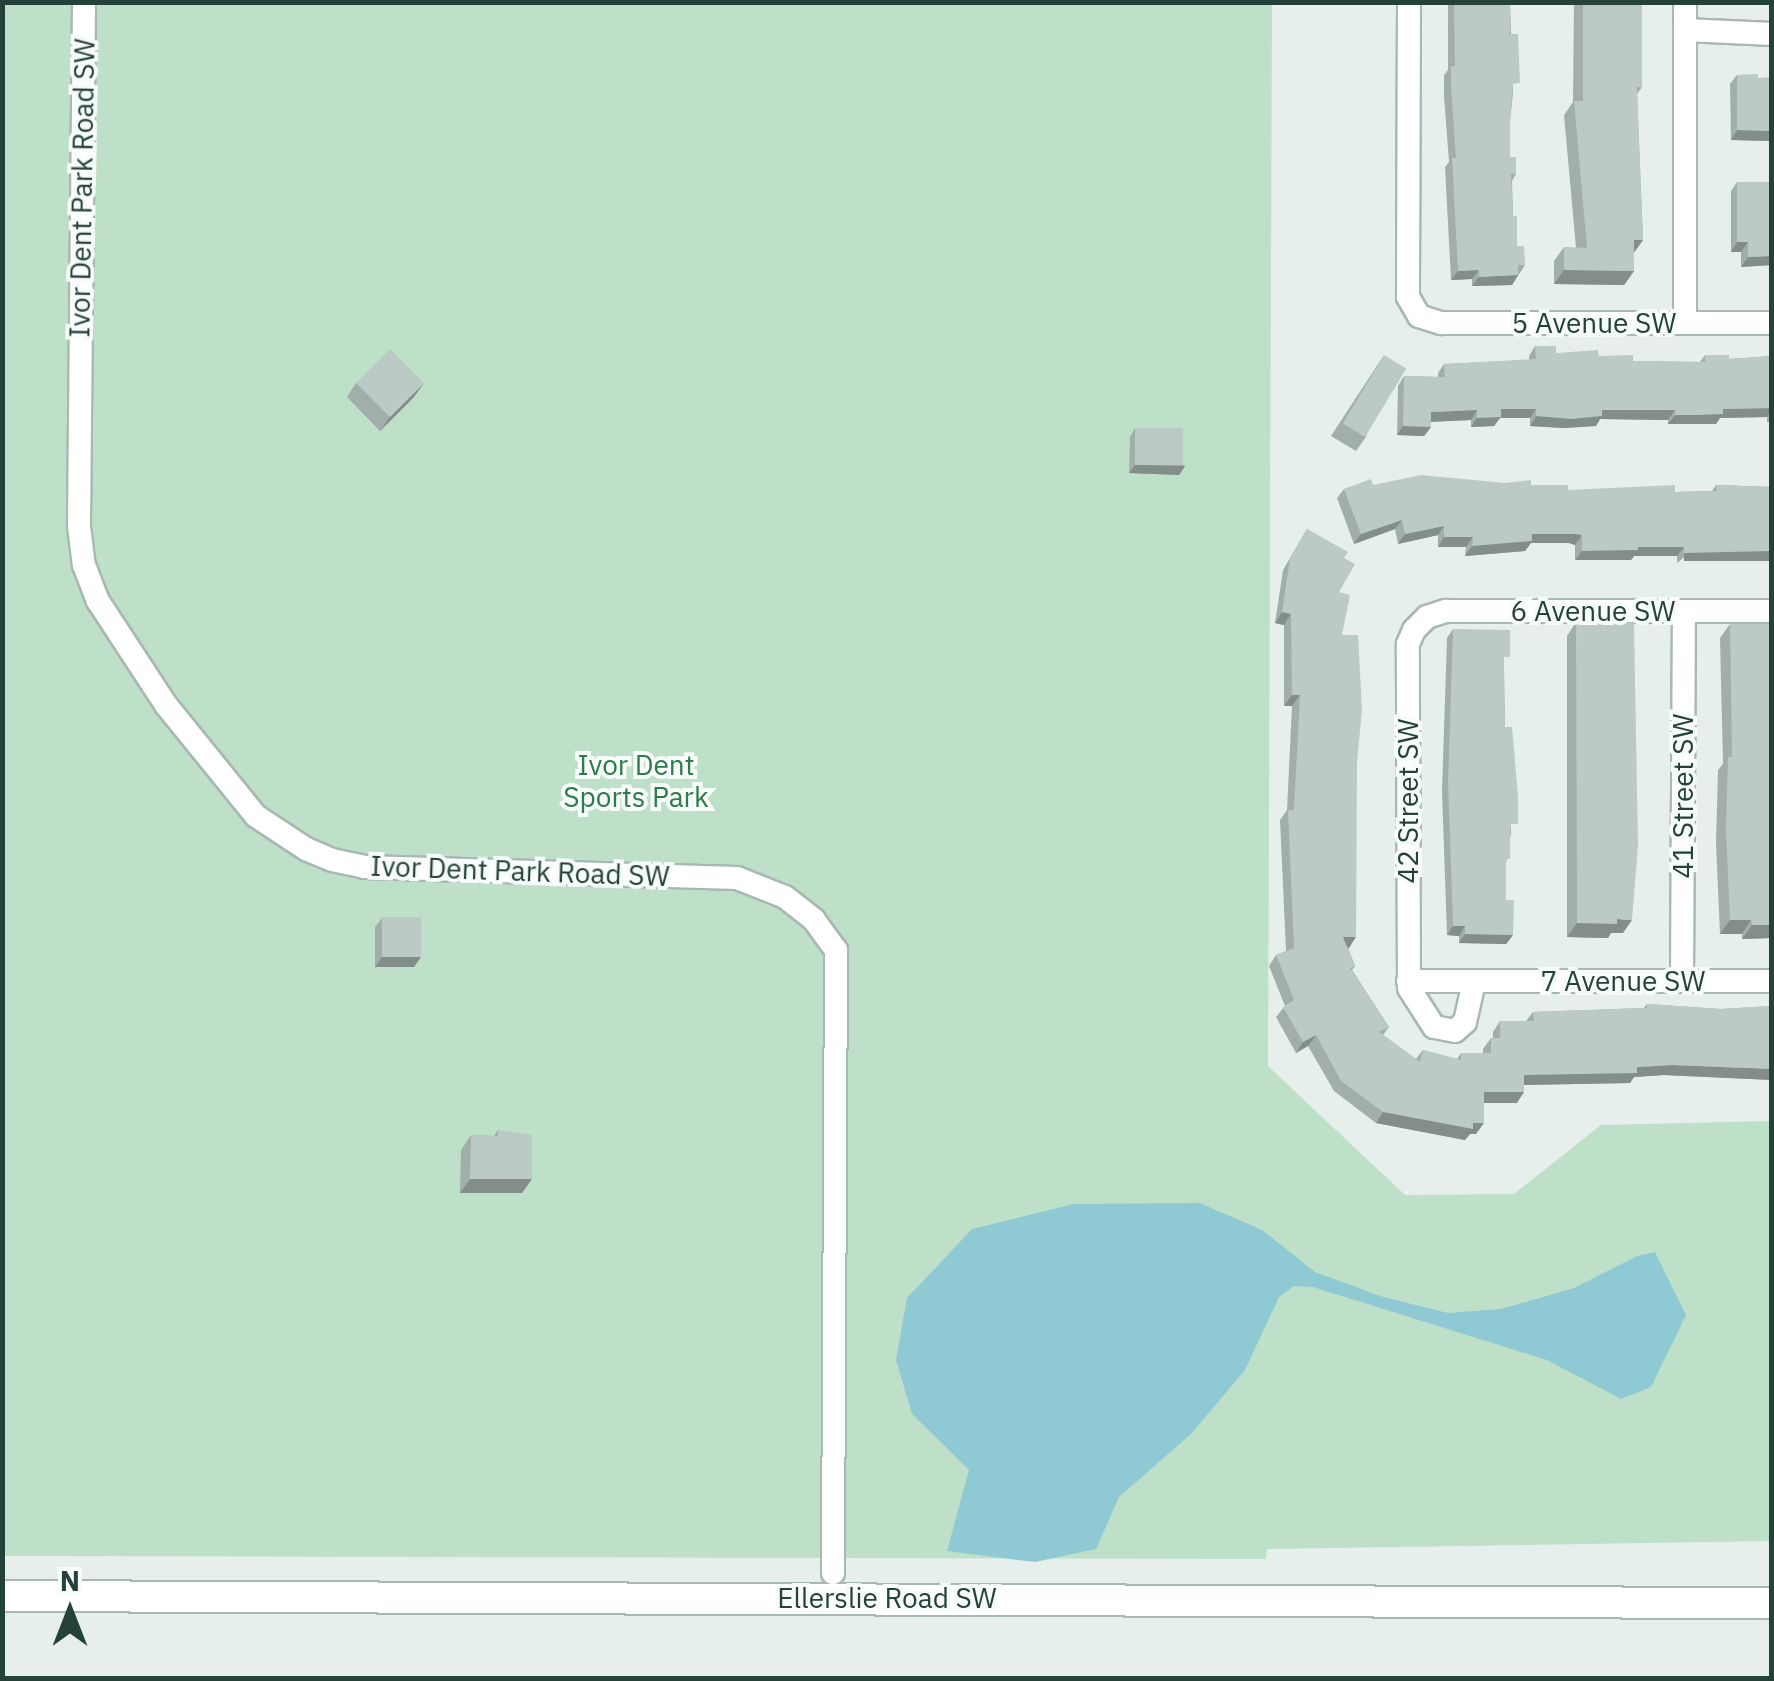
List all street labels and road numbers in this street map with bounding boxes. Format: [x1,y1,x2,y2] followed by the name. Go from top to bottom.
[63,38,101,338] street label: Ivor Dent Park Road SW
[1512,306,1676,340] street label: 5 Avenue SW
[1511,594,1675,628] street label: 6 Avenue SW
[1666,714,1700,878] street label: 41 Street SW
[1391,719,1425,883] street label: 42 Street SW
[370,849,670,893] street label: Ivor Dent Park Road SW
[1541,964,1705,998] street label: 7 Avenue SW
[777,1581,997,1615] street label: Ellerslie Road SW

